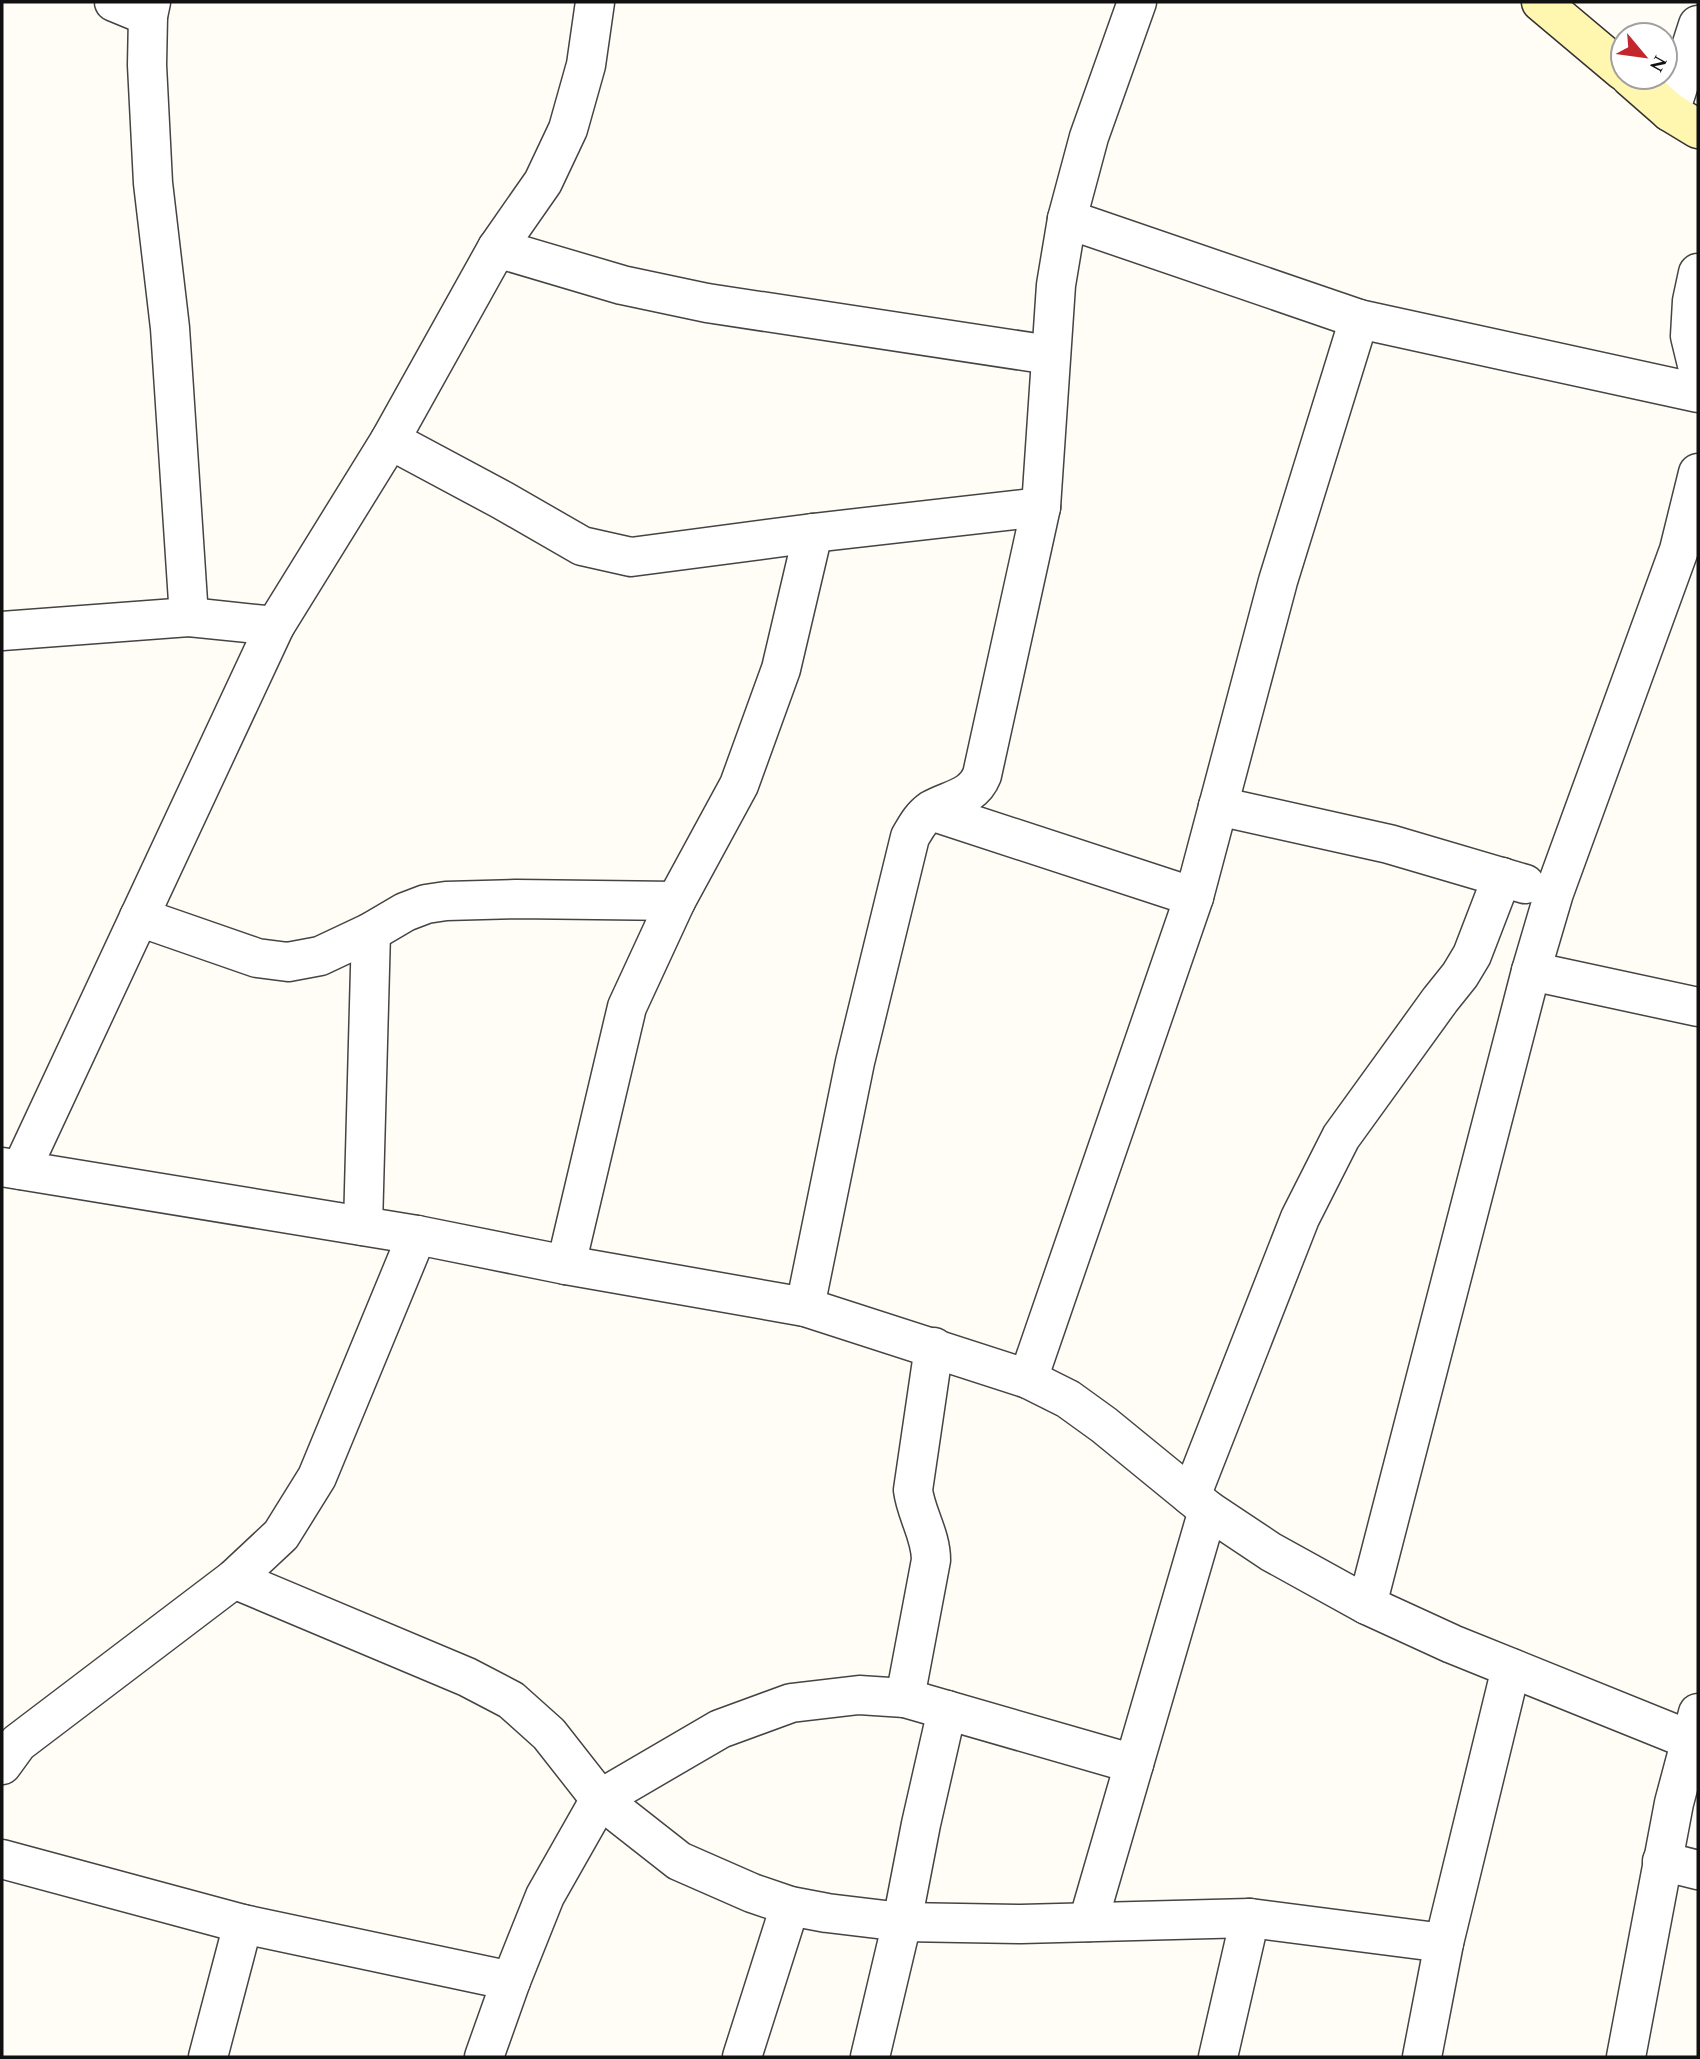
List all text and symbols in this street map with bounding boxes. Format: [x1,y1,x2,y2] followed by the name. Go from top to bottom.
[1609,21,1679,91] north arrow
[1641,50,1674,77] text: N

